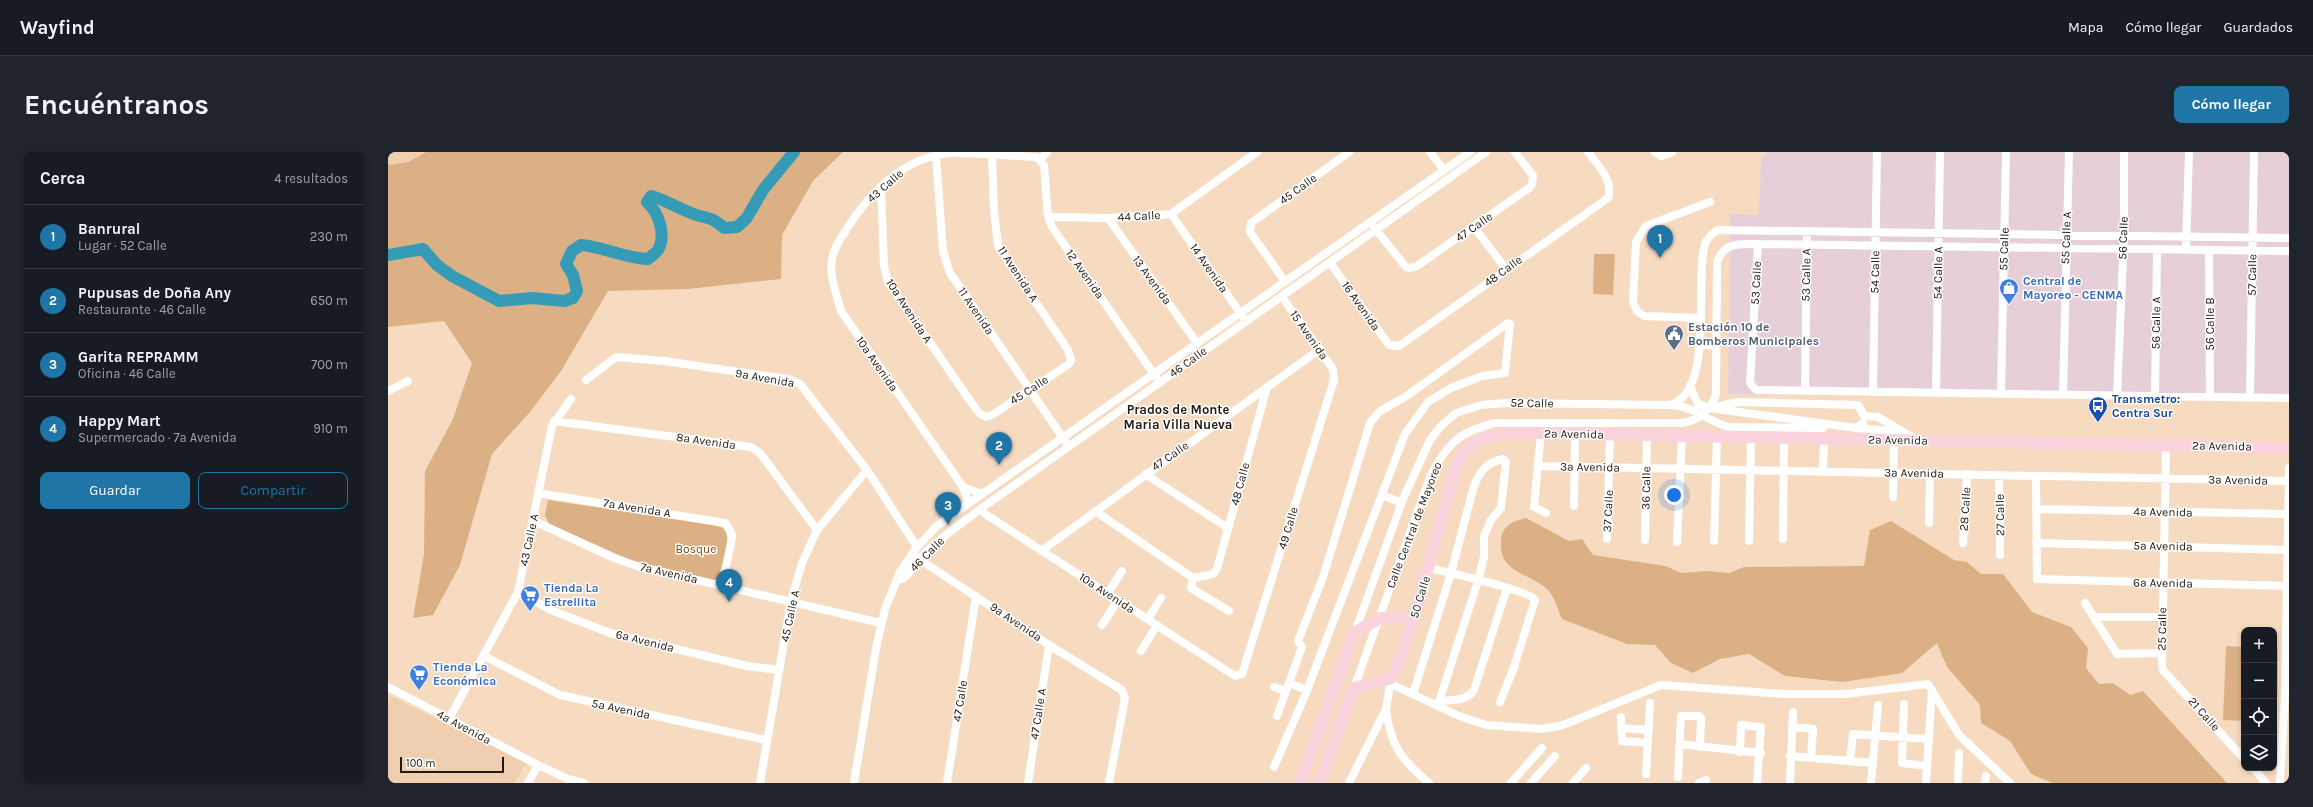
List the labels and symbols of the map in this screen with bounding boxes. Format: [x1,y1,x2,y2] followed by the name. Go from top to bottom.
[864,166,906,206] street label: 43 Calle
[1276,171,1320,207] street label: 45 Calle
[1117,208,1161,224] street label: 44 Calle
[1453,209,1495,245] street label: 47 Calle
[2058,211,2074,265] street label: 55 Calle A
[2115,216,2131,260] street label: 56 Calle
[1647,225,1673,258] pin: 1
[1996,227,2012,271] street label: 55 Calle
[1187,241,1231,295] street label: 14 Avenida
[995,243,1041,305] street label: 11 Avenida A
[1931,246,1945,300] street label: 54 Calle A
[1063,247,1107,301] street label: 12 Avenida
[1799,248,1813,302] street label: 53 Calle A
[1868,250,1882,294] street label: 54 Calle
[1481,252,1525,290] street label: 48 Calle
[1130,253,1174,307] street label: 13 Avenida
[2245,254,2259,296] street label: 57 Calle
[1748,261,1764,305] street label: 53 Calle
[2023,274,2124,302] place label: Central de Mayoreo - CENMA
[883,276,935,346] street label: 10a Avenida A
[1998,277,2020,305] shop icon: Central de Mayoreo - CENMA
[1339,279,1383,333] street label: 16 Avenida
[955,285,997,337] street label: 11 Avenida
[2149,296,2163,350] street label: 56 Calle A
[2203,297,2217,351] street label: 56 Calle B
[1287,308,1331,362] street label: 15 Avenida
[1688,320,1819,348] place label: Estación 10 de Bomberos Municipales
[1663,323,1685,351] public building icon: Estación 10 de Bomberos Municipales
[853,334,901,394] street label: 10a Avenida
[1166,344,1210,380] street label: 46 Calle
[734,366,796,390] street label: 9a Avenida
[1007,372,1051,408] street label: 45 Calle
[2112,392,2180,420] place label: Transmetro: Centra Sur
[2087,395,2109,423] bus stop icon: Transmetro: Centra Sur
[1510,396,1554,410] street label: 52 Calle
[1124,402,1232,432] district label: Prados de Monte Maria Villa Nueva
[1544,426,1604,442] street label: 2a Avenida
[675,430,737,452] street label: 8a Avenida
[986,432,1012,465] pin: 2
[1868,432,1928,448] street label: 2a Avenida
[1149,438,1191,474] street label: 47 Calle
[2192,438,2252,454] street label: 2a Avenida
[1560,459,1620,475] street label: 3a Avenida
[1383,460,1445,590] street label: Calle Central de Mayoreo
[1228,461,1252,507] street label: 48 Calle
[1884,465,1944,481] street label: 3a Avenida
[1639,466,1653,510] street label: 36 Calle
[2208,472,2268,488] street label: 3a Avenida
[1664,485,1684,505] your location
[1956,487,1974,531] street label: 28 Calle
[1600,489,1616,533] street label: 37 Calle
[935,492,961,525] pin: 3
[1993,494,2007,536] street label: 27 Calle
[602,496,672,520] street label: 7a Avenida A
[2133,504,2193,520] street label: 4a Avenida
[1275,505,1301,551] street label: 49 Calle
[517,512,541,567] street label: 43 Calle A
[907,534,947,574] street label: 46 Calle
[2133,538,2193,554] street label: 5a Avenida
[676,542,716,556] park label: Bosque
[639,560,699,586] street label: 7a Avenida
[716,569,742,602] pin: 4
[1076,570,1138,616] street label: 10a Avenida
[1407,574,1433,620] street label: 50 Calle
[2133,575,2193,591] street label: 6a Avenida
[544,581,599,609] place label: Tienda La Estrellita
[519,584,541,612] supermarket icon: Tienda La Estrellita
[778,589,802,643] street label: 45 Calle A
[987,599,1045,645] street label: 9a Avenida
[2155,607,2169,651] street label: 25 Calle
[614,627,676,655] street label: 6a Avenida
[433,660,496,688] place label: Tienda La Económica
[408,663,430,691] supermarket icon: Tienda La Económica
[950,679,970,723] street label: 47 Calle
[1027,687,1049,741] street label: 47 Calle A
[2185,694,2223,734] street label: 21 Calle
[590,696,652,722] street label: 5a Avenida
[434,707,494,747] street label: 4a Avenida
[400,755,504,774] scale bar

